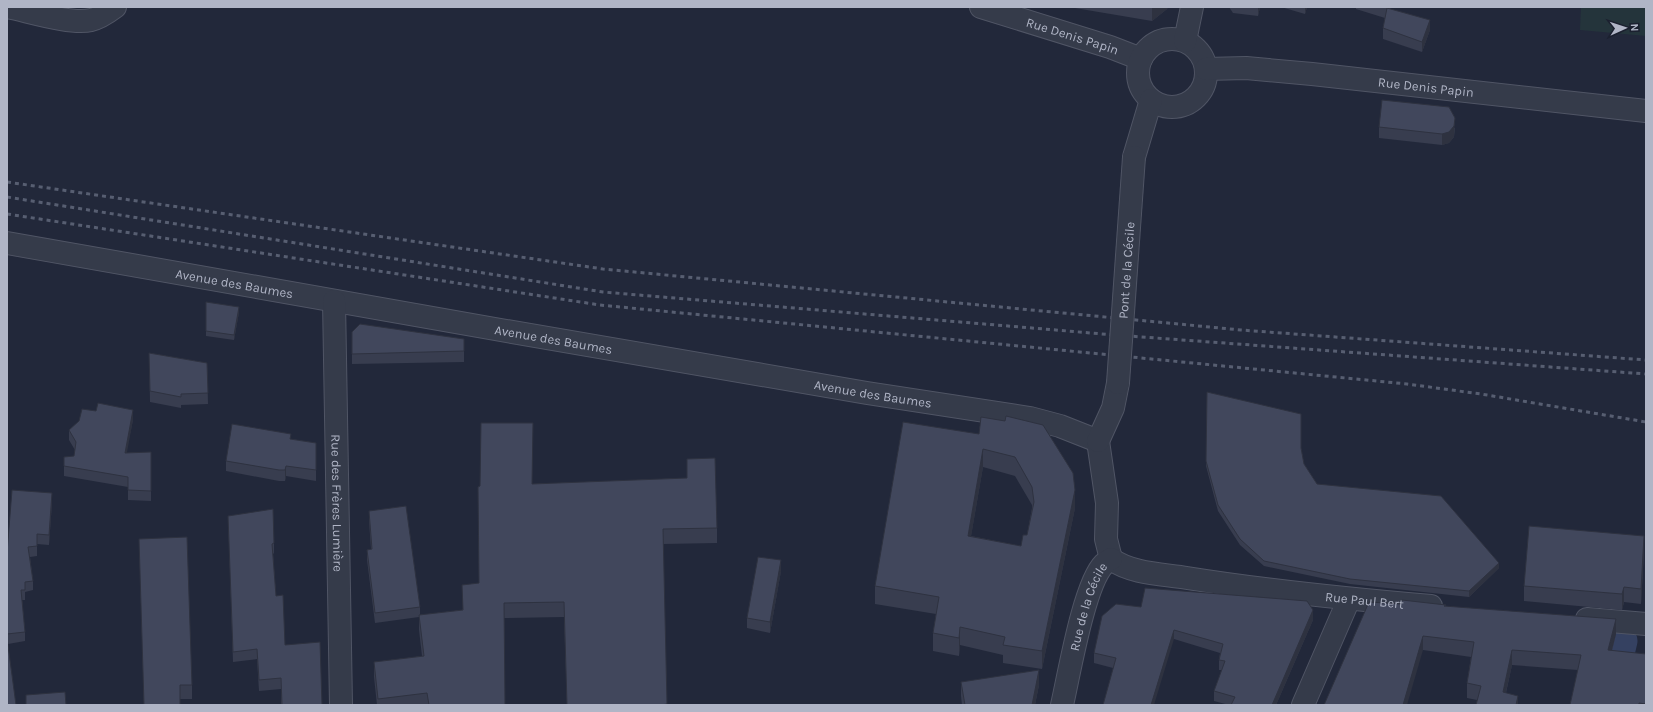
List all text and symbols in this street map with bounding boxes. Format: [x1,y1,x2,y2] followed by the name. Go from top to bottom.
[1605,8,1645,48] north arrow
[1024,14,1121,57] street label: Rue Denis Papin
[1628,23,1641,32] text: N
[1377,74,1475,99] street label: Rue Denis Papin
[1115,221,1137,319] street label: Pont de la Cécile
[175,265,295,301] street label: Avenue des Baumes
[494,322,614,357] street label: Avenue des Baumes
[813,377,933,410] street label: Avenue des Baumes
[329,434,346,572] street label: Rue des Frères Lumière
[1066,559,1110,652] street label: Rue de la Cécile
[1324,589,1405,611] street label: Rue Paul Bert

